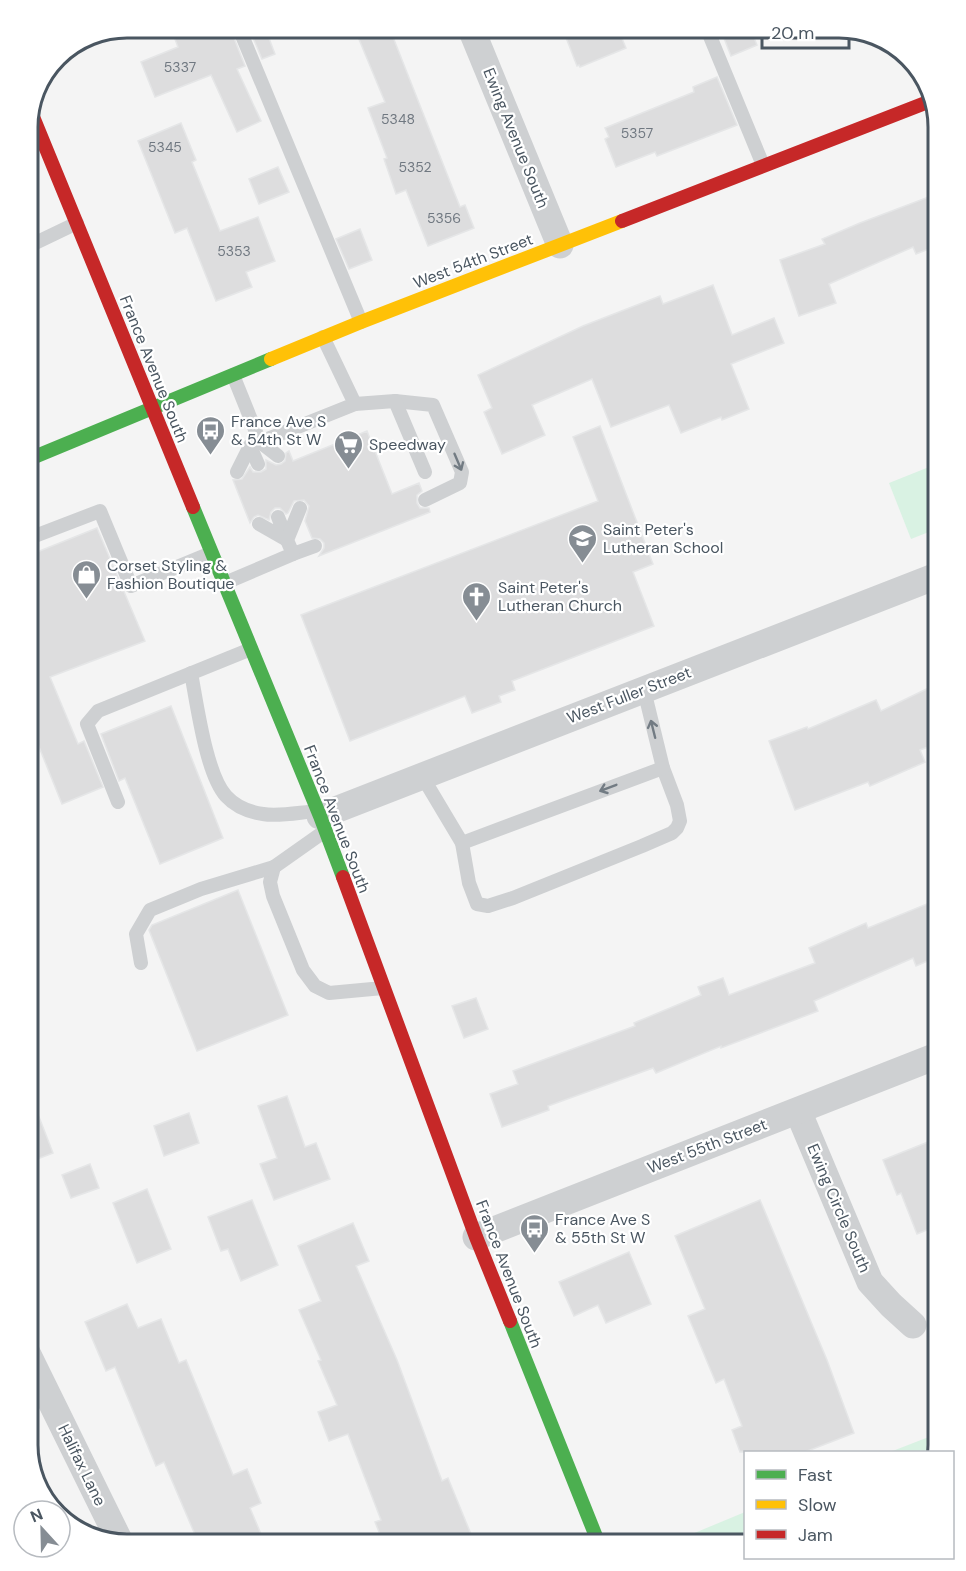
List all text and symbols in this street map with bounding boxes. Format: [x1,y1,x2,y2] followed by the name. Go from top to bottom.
[762,12,849,50] scale bar
[771,21,814,45] text: 20 m
[164,58,196,76] house number: 5337
[478,65,554,211] street label: Ewing Avenue South
[381,110,415,128] house number: 5348
[621,124,653,142] house number: 5357
[148,138,182,156] house number: 5345
[398,158,432,176] house number: 5352
[427,209,461,227] house number: 5356
[410,229,536,293] street label: West 54th Street
[217,242,251,260] house number: 5353
[115,292,193,446] street label: France Avenue South
[231,411,326,450] place label: France Ave S & 54th St W
[194,414,226,456] bus stop icon: France Ave S & 54th St W
[332,428,364,470] supermarket icon: Speedway
[369,434,446,455] place label: Speedway
[453,453,464,471] one-way arrow
[603,519,723,558] place label: Saint Peter's Lutheran School
[566,522,598,564] school or university icon: Saint Peter's Lutheran School
[107,555,234,594] place label: Corset Styling & Fashion Boutique
[70,558,102,600] shop icon: Corset Styling & Fashion Boutique
[498,577,622,616] place label: Saint Peter's Lutheran Church
[461,580,493,622] church icon: Saint Peter's Lutheran Church
[564,662,694,728] street label: West Fuller Street
[647,720,659,739] one-way arrow
[299,742,375,896] street label: France Avenue South
[599,783,618,794] one-way arrow
[644,1114,770,1178] street label: West 55th Street
[802,1140,876,1276] street label: Ewing Circle South
[471,1197,547,1351] street label: France Avenue South
[555,1209,650,1248] place label: France Ave S & 55th St W
[518,1212,550,1254] bus stop icon: France Ave S & 55th St W
[53,1421,111,1509] street label: Halifax Lane
[744,1451,954,1559] legend
[798,1463,833,1487] text: Fast
[798,1493,837,1517] text: Slow
[12,1499,72,1559] north arrow
[27,1504,46,1527] text: N
[798,1523,833,1547] text: Jam

